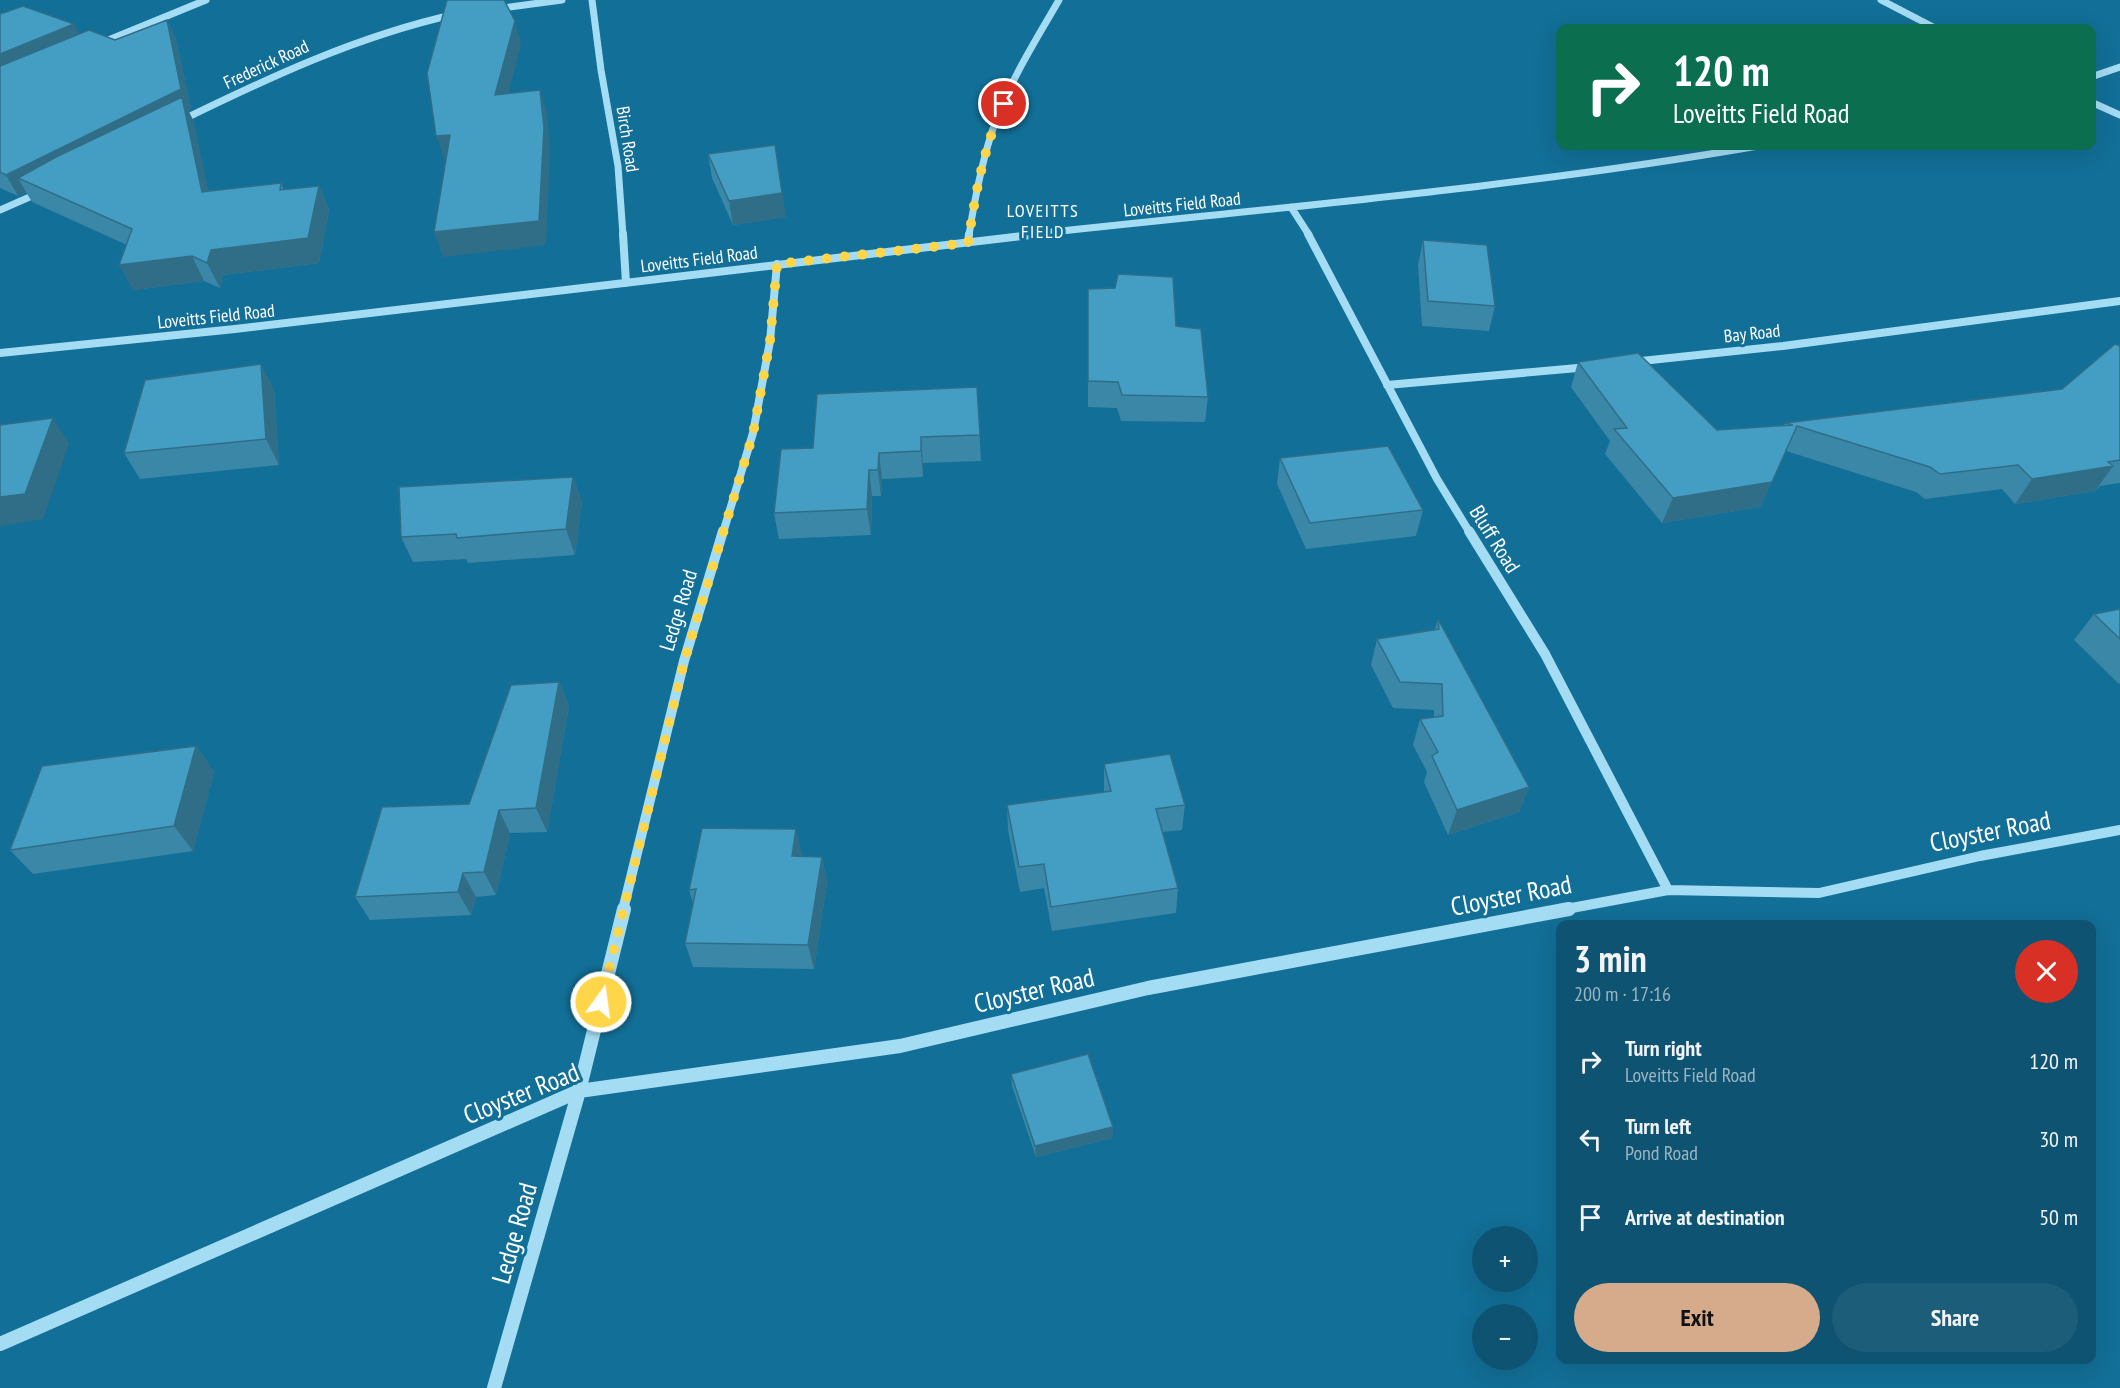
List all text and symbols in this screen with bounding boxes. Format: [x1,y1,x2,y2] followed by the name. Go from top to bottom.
[220,34,312,94] street label: Frederick Road
[1673,43,1770,98] text: 120 m
[1574,48,1652,126] icon: right
[978,78,1029,129] pin
[987,87,1020,120] icon: arrive
[1673,96,1850,130] text: Loveitts Field Road
[611,105,645,173] street label: Birch Road
[1122,186,1242,222] street label: Loveitts Field Road
[1007,199,1079,243] district label: LOVEITTS FIELD
[639,240,759,278] street label: Loveitts Field Road
[156,298,276,334] street label: Loveitts Field Road
[1723,319,1781,347] street label: Bay Road
[1464,500,1526,578] street label: Bluff Road
[653,566,703,654] street label: Ledge Road
[1927,803,2053,859] street label: Cloyster Road
[1448,867,1574,923] street label: Cloyster Road
[1574,935,1647,982] text: 3 min
[2015,940,2078,1003] button: close
[971,960,1097,1020] street label: Cloyster Road
[569,970,633,1034] position arrow
[1574,981,1671,1007] text: 200 m · 17:16
[1625,1034,1702,1062] text: Turn right
[1574,1045,1607,1078] icon: right
[2029,1047,2078,1075] text: 120 m
[458,1055,584,1131] street label: Cloyster Road
[1625,1062,1756,1088] text: Loveitts Field Road
[1625,1112,1691,1140] text: Turn left
[1574,1123,1607,1156] icon: left
[2039,1125,2078,1153] text: 30 m
[1625,1140,1698,1166] text: Pond Road
[484,1179,544,1287] street label: Ledge Road
[1574,1201,1607,1234] icon: arrive
[1625,1203,1785,1231] text: Arrive at destination
[2039,1203,2078,1231] text: 50 m
[1472,1226,1538,1370] map controls
[1472,1226,1538,1292] button: +
[1574,1283,1820,1352] button: Exit
[1832,1283,2078,1352] button: Share
[1472,1304,1538,1370] button: −

